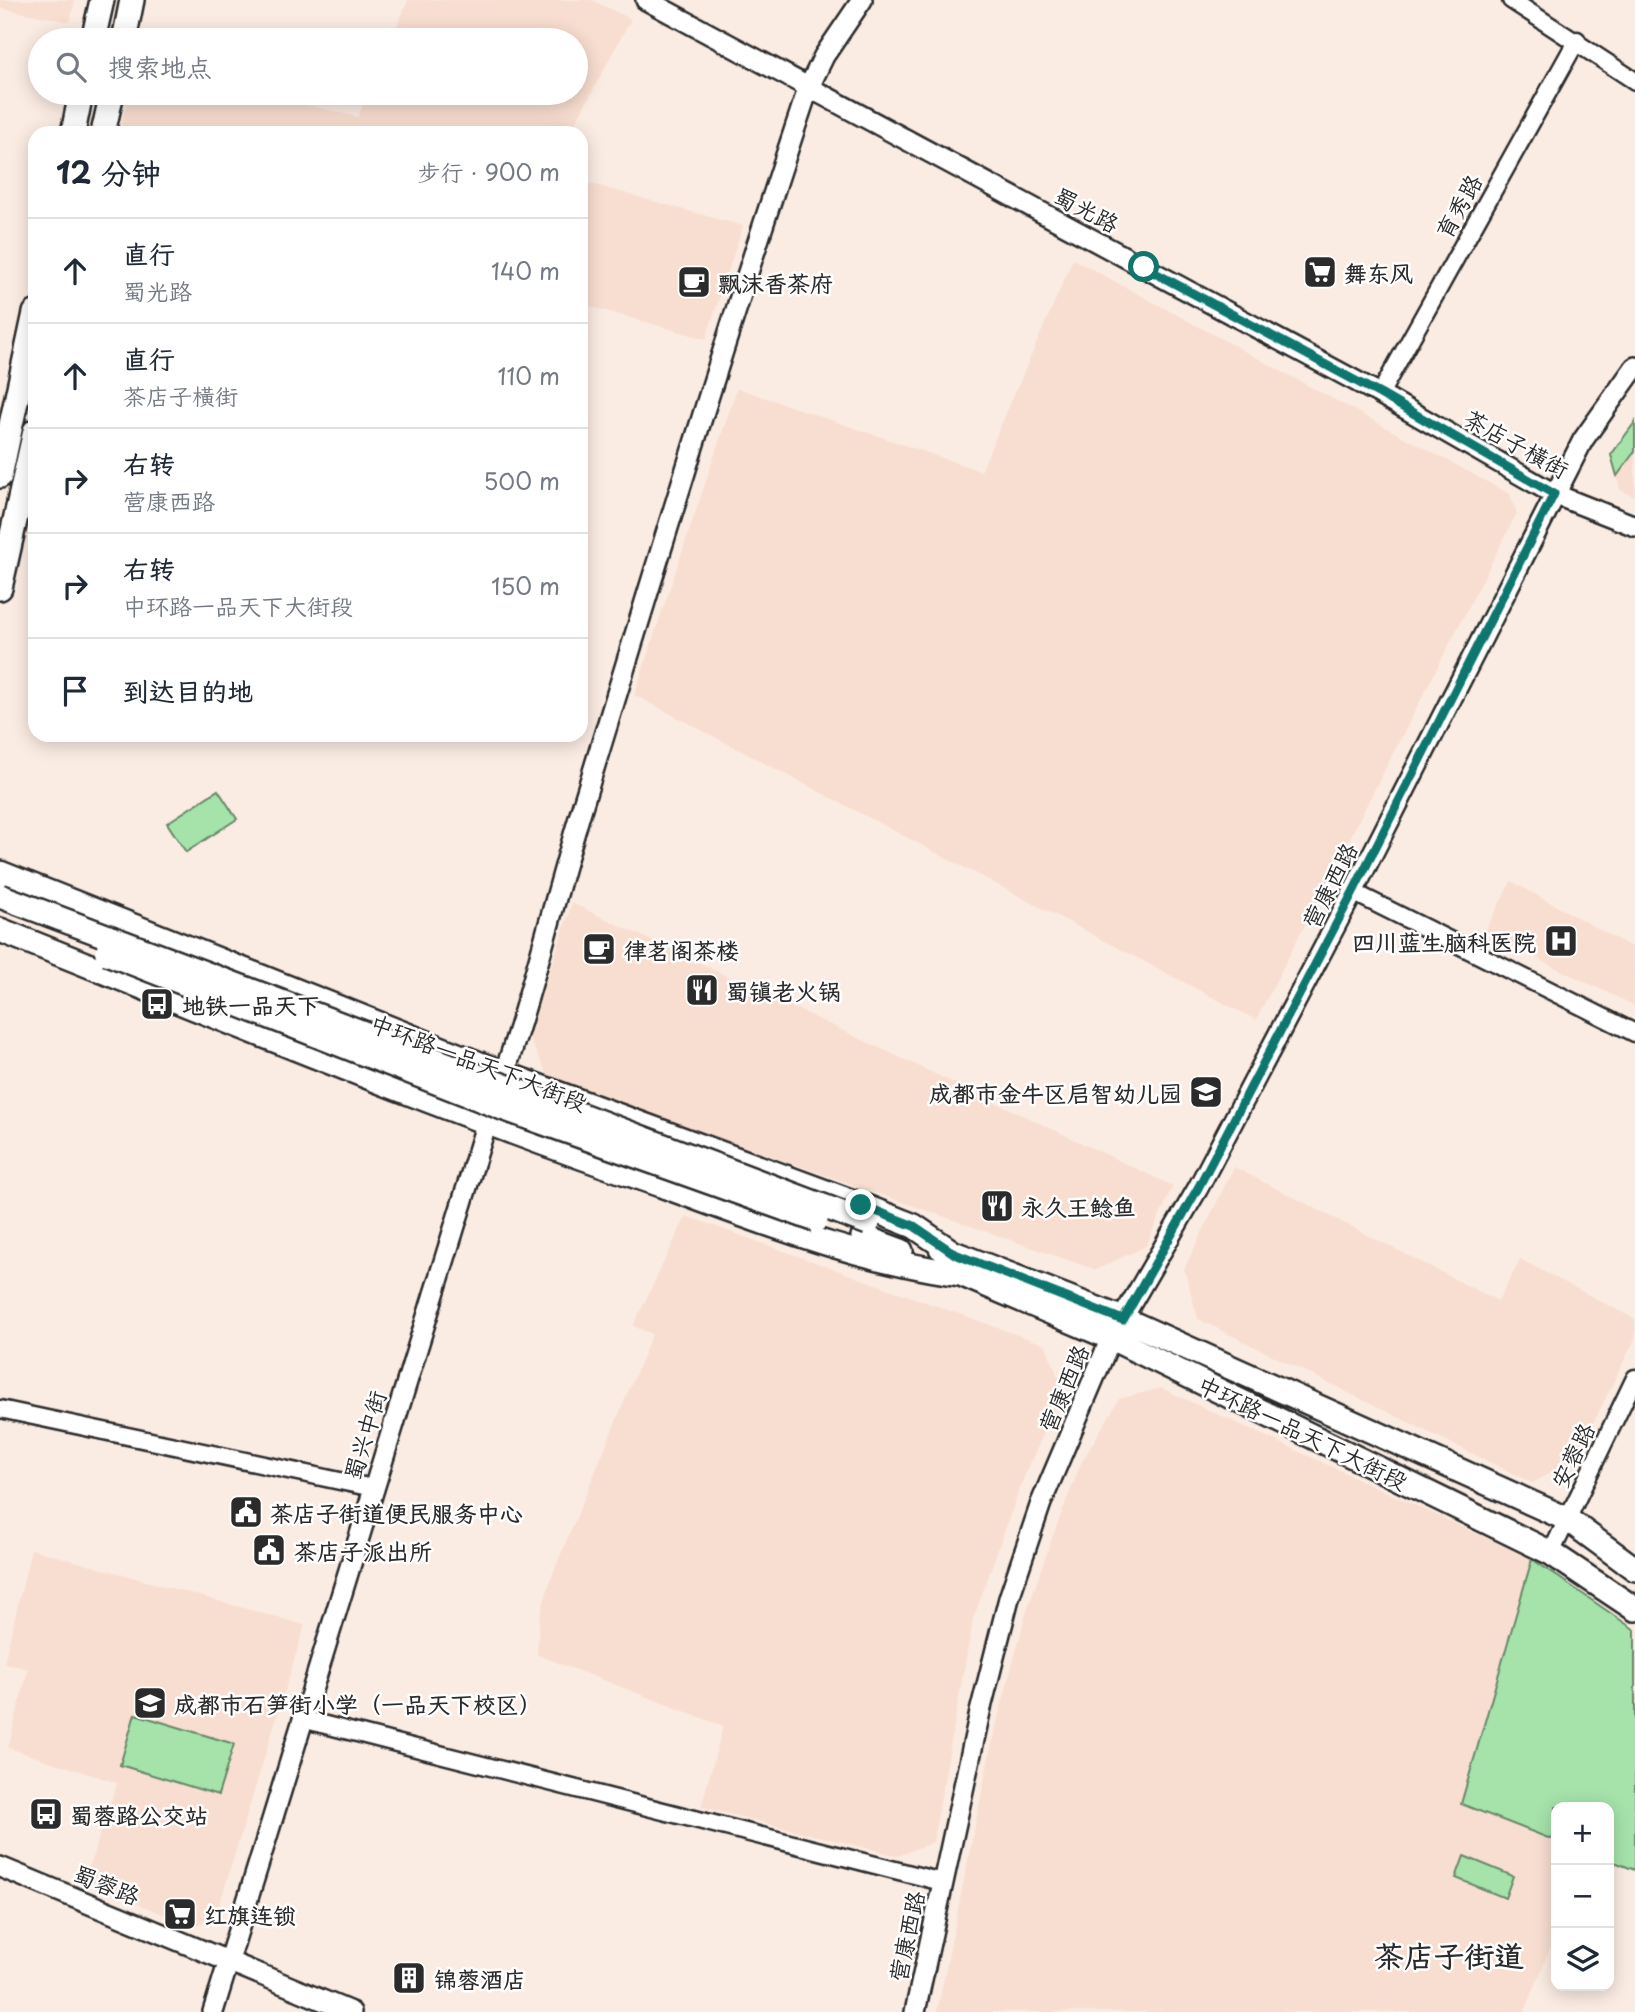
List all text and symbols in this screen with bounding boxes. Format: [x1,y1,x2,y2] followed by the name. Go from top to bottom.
[28,28,588,105] search box
[108,47,212,86] text: 搜索地点
[52,48,90,86] icon: search
[56,149,161,194] text: 12 分钟
[417,154,560,189] text: 步行 · 900 m
[1426,167,1490,245] street label: 育秀路
[1048,177,1126,241] street label: 蜀光路
[123,234,175,273] text: 直行
[1128,251,1159,282] route start
[56,252,94,290] icon: ahead
[491,253,560,288] text: 140 m
[1301,253,1339,291] supermarket icon: 舞东风
[1344,255,1413,290] place label: 舞东风
[675,263,713,301] cafe icon: 飘沫香茶府
[718,265,833,300] place label: 飘沫香茶府
[123,273,192,308] text: 蜀光路
[123,339,175,378] text: 直行
[56,357,94,395] icon: ahead
[498,358,560,393] text: 110 m
[123,378,238,413] text: 茶店子横街
[1458,400,1576,486] street label: 茶店子横街
[123,444,175,483] text: 右转
[56,462,94,500] icon: right
[483,463,560,498] text: 500 m
[123,483,215,518] text: 营康西路
[123,549,175,588] text: 右转
[56,567,94,605] icon: right
[491,568,560,603] text: 150 m
[123,588,353,623] text: 中环路一品天下大街段
[123,671,253,710] text: 到达目的地
[56,672,94,710] icon: arrive
[1293,836,1365,934] street label: 营康西路
[1542,922,1580,960] hospital icon: 四川蓝生脑科医院
[1352,924,1536,959] place label: 四川蓝生脑科医院
[580,930,618,968] cafe icon: 律茗阁茶楼
[624,932,739,967] place label: 律茗阁茶楼
[683,971,721,1009] restaurant icon: 蜀镇老火锅
[726,973,841,1008] place label: 蜀镇老火锅
[138,985,176,1023] bus stop icon: 地铁一品天下
[182,987,320,1022] place label: 地铁一品天下
[365,1004,593,1120] street label: 中环路一品天下大街段
[1187,1073,1225,1111] school or university icon: 成都市金牛区启智幼儿园
[929,1075,1182,1110] place label: 成都市金牛区启智幼儿园
[978,1187,1016,1225] restaurant icon: 永久王鲶鱼
[845,1189,876,1220] route end
[1021,1189,1136,1224] place label: 永久王鲶鱼
[1029,1339,1097,1437] street label: 营康西路
[1192,1366,1414,1498] street label: 中环路一品天下大街段
[334,1386,394,1484] street label: 蜀兴中街
[1541,1416,1603,1494] street label: 安蓉路
[227,1493,265,1531] public building icon: 茶店子街道便民服务中心
[270,1495,523,1530] place label: 茶店子街道便民服务中心
[250,1531,288,1569] public building icon: 茶店子派出所
[294,1533,432,1568] place label: 茶店子派出所
[131,1684,169,1722] school or university icon: 成都市石笋街小学（一品天下校区）
[174,1686,542,1721] place label: 成都市石笋街小学（一品天下校区）
[27,1795,65,1833] bus stop icon: 蜀蓉路公交站
[70,1797,208,1832] place label: 蜀蓉路公交站
[1551,1802,1614,1991] map controls
[1551,1802,1614,1865] button: +
[68,1855,146,1913] street label: 蜀蓉路
[1551,1865,1614,1928] button: −
[879,1887,933,1985] street label: 营康西路
[161,1895,199,1933] supermarket icon: 红旗连锁
[204,1897,296,1932] place label: 红旗连锁
[1551,1928,1614,1991] button: layers
[1374,1932,1524,1977] district label: 茶店子街道
[390,1959,428,1997] building icon: 锦蓉酒店
[434,1961,526,1996] place label: 锦蓉酒店

